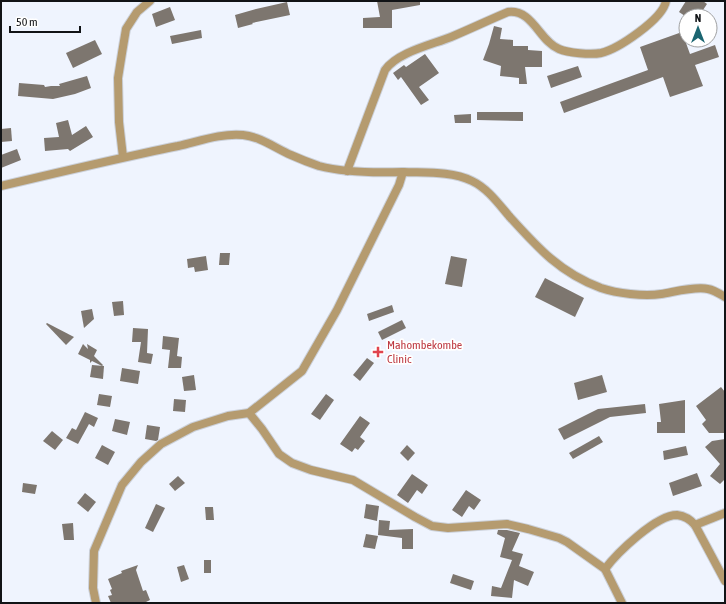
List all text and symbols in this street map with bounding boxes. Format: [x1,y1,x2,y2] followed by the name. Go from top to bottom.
[10,8,80,34] scale bar
[678,8,718,48] north arrow
[695,12,701,24] text: N
[16,15,38,29] text: 50 m
[387,338,462,366] place label: Mahombekombe Clinic
[372,346,384,358] marker: Mahombekombe Clinic

